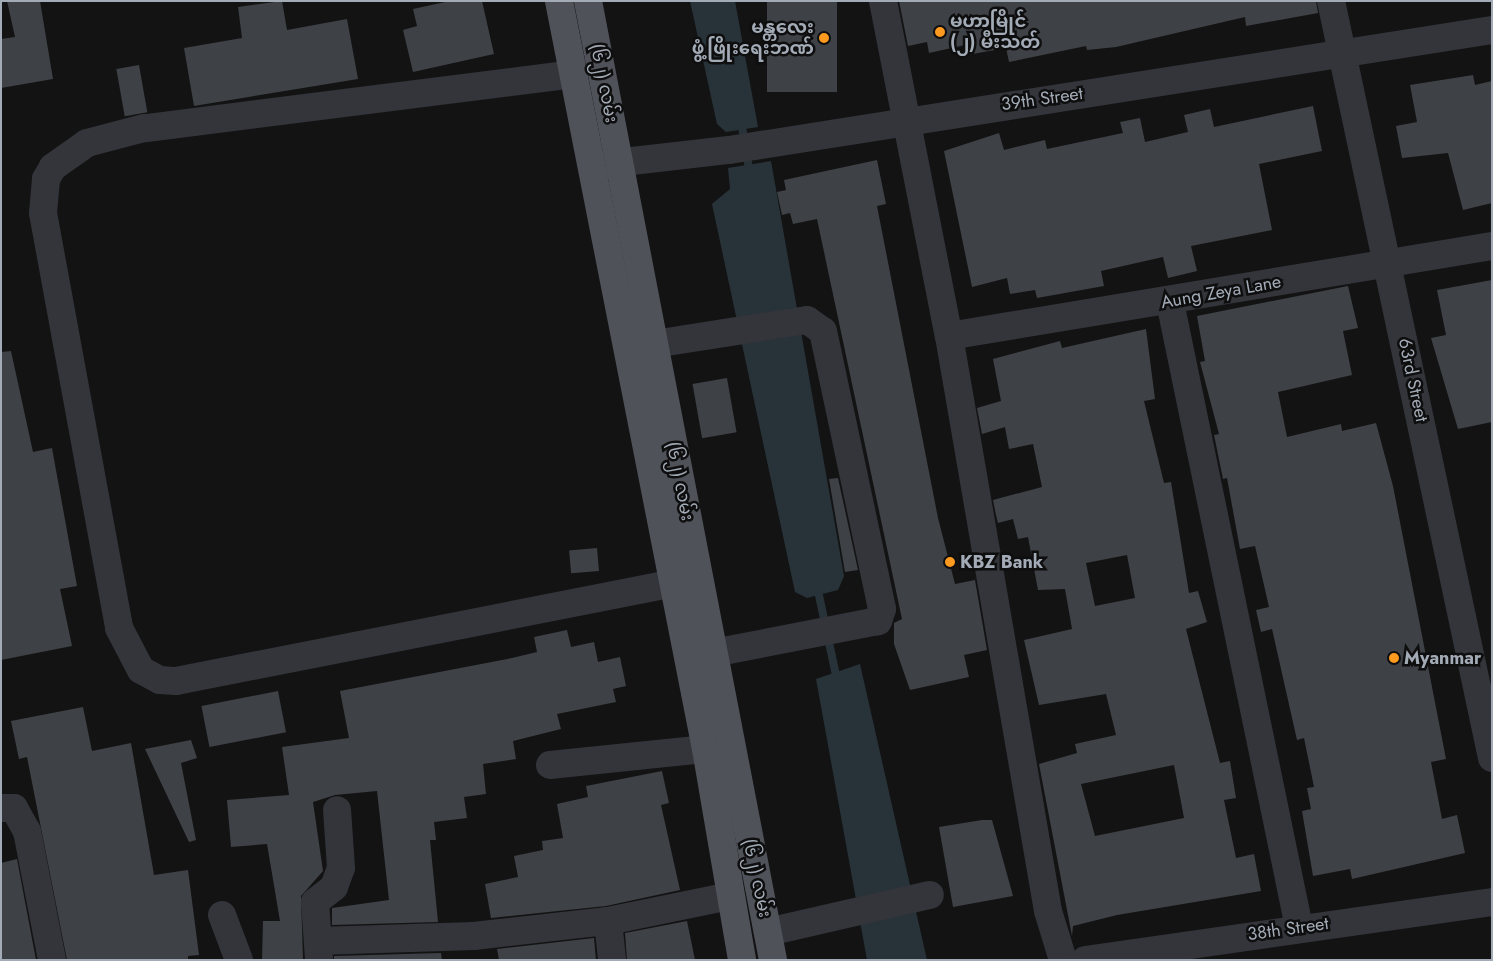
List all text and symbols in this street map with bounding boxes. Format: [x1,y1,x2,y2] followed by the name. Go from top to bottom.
[950,11,1040,54] place label: မဟာမြိုင် (၂) မီးသတ်
[692,17,814,59] place label: မန္တလေး ဖွံ့ဖြိုးရေးဘဏ်
[934,26,946,38] marker: မဟာမြိုင် (၂) မီးသတ်
[818,32,830,44] marker: မန္တလေး ဖွံ့ဖြိုးရေးဘဏ်
[586,42,622,124] street label: (၆၂) လမ်း
[1000,83,1084,115] street label: 39th Street
[1159,271,1283,313] street label: Aung Zeya Lane
[1394,336,1432,424] street label: 63rd Street
[662,440,698,522] street label: (၆၂) လမ်း
[960,551,1043,573] place label: KBZ Bank
[944,556,956,568] marker: KBZ Bank
[1404,647,1481,669] place label: Myanmar
[1388,652,1400,664] marker: Myanmar
[738,836,776,920] street label: (၆၂) လမ်း
[1246,913,1330,945] street label: 38th Street

